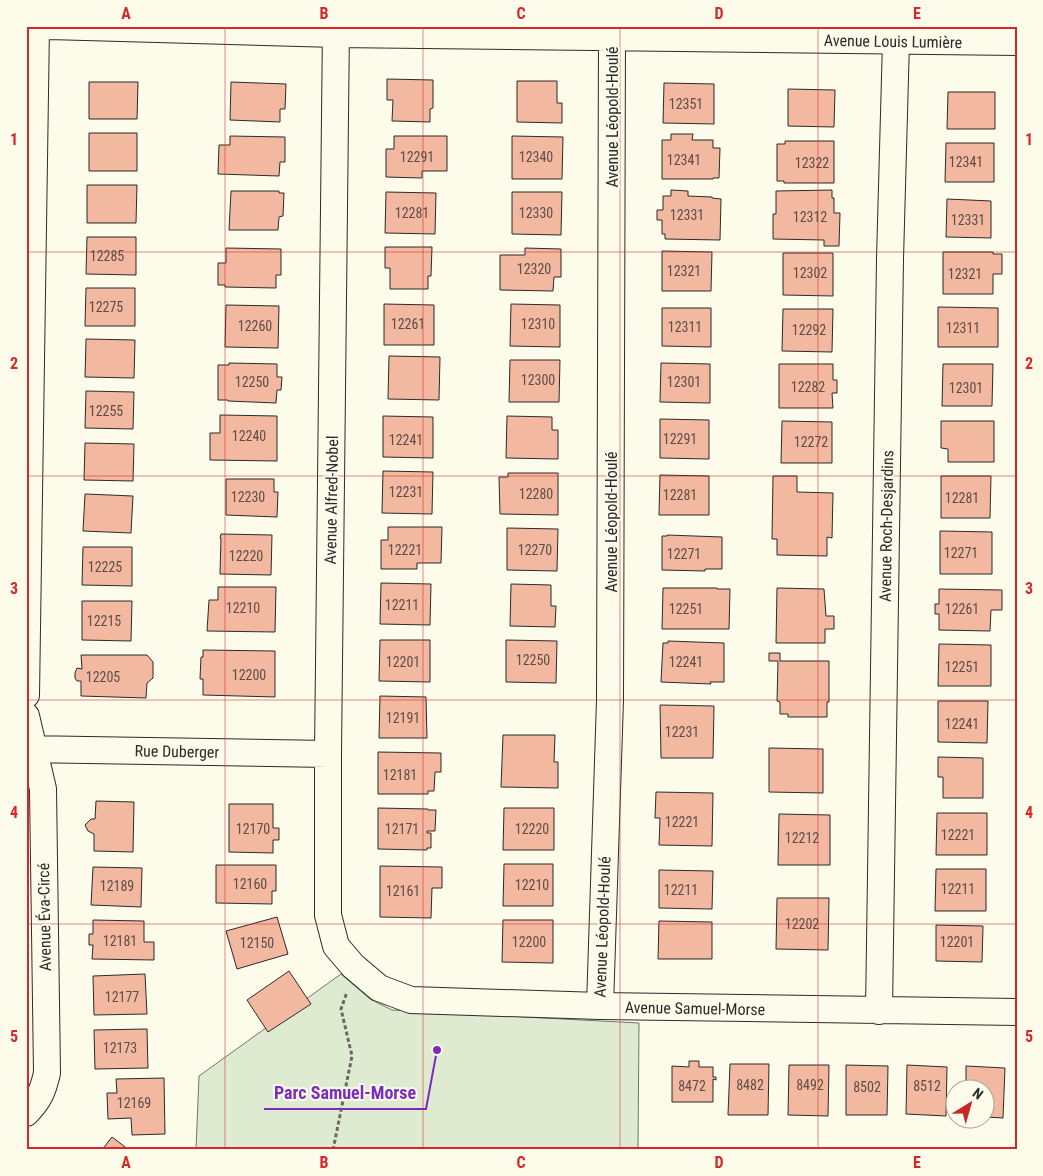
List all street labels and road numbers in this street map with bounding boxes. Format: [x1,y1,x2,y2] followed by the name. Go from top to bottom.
[824,31,962,52] street label: Avenue Louis Lumière
[603,46,622,188] street label: Avenue Léopold-Houlé
[321,435,342,565] street label: Avenue Alfred-Nobel
[876,450,897,602] street label: Avenue Roch-Desjardins
[602,451,621,593] street label: Avenue Léopold-Houlé
[135,741,220,762] street label: Rue Duberger
[591,856,614,998] street label: Avenue Léopold-Houlé
[34,863,55,971] street label: Avenue Éva-Circé
[625,998,765,1019] street label: Avenue Samuel-Morse

